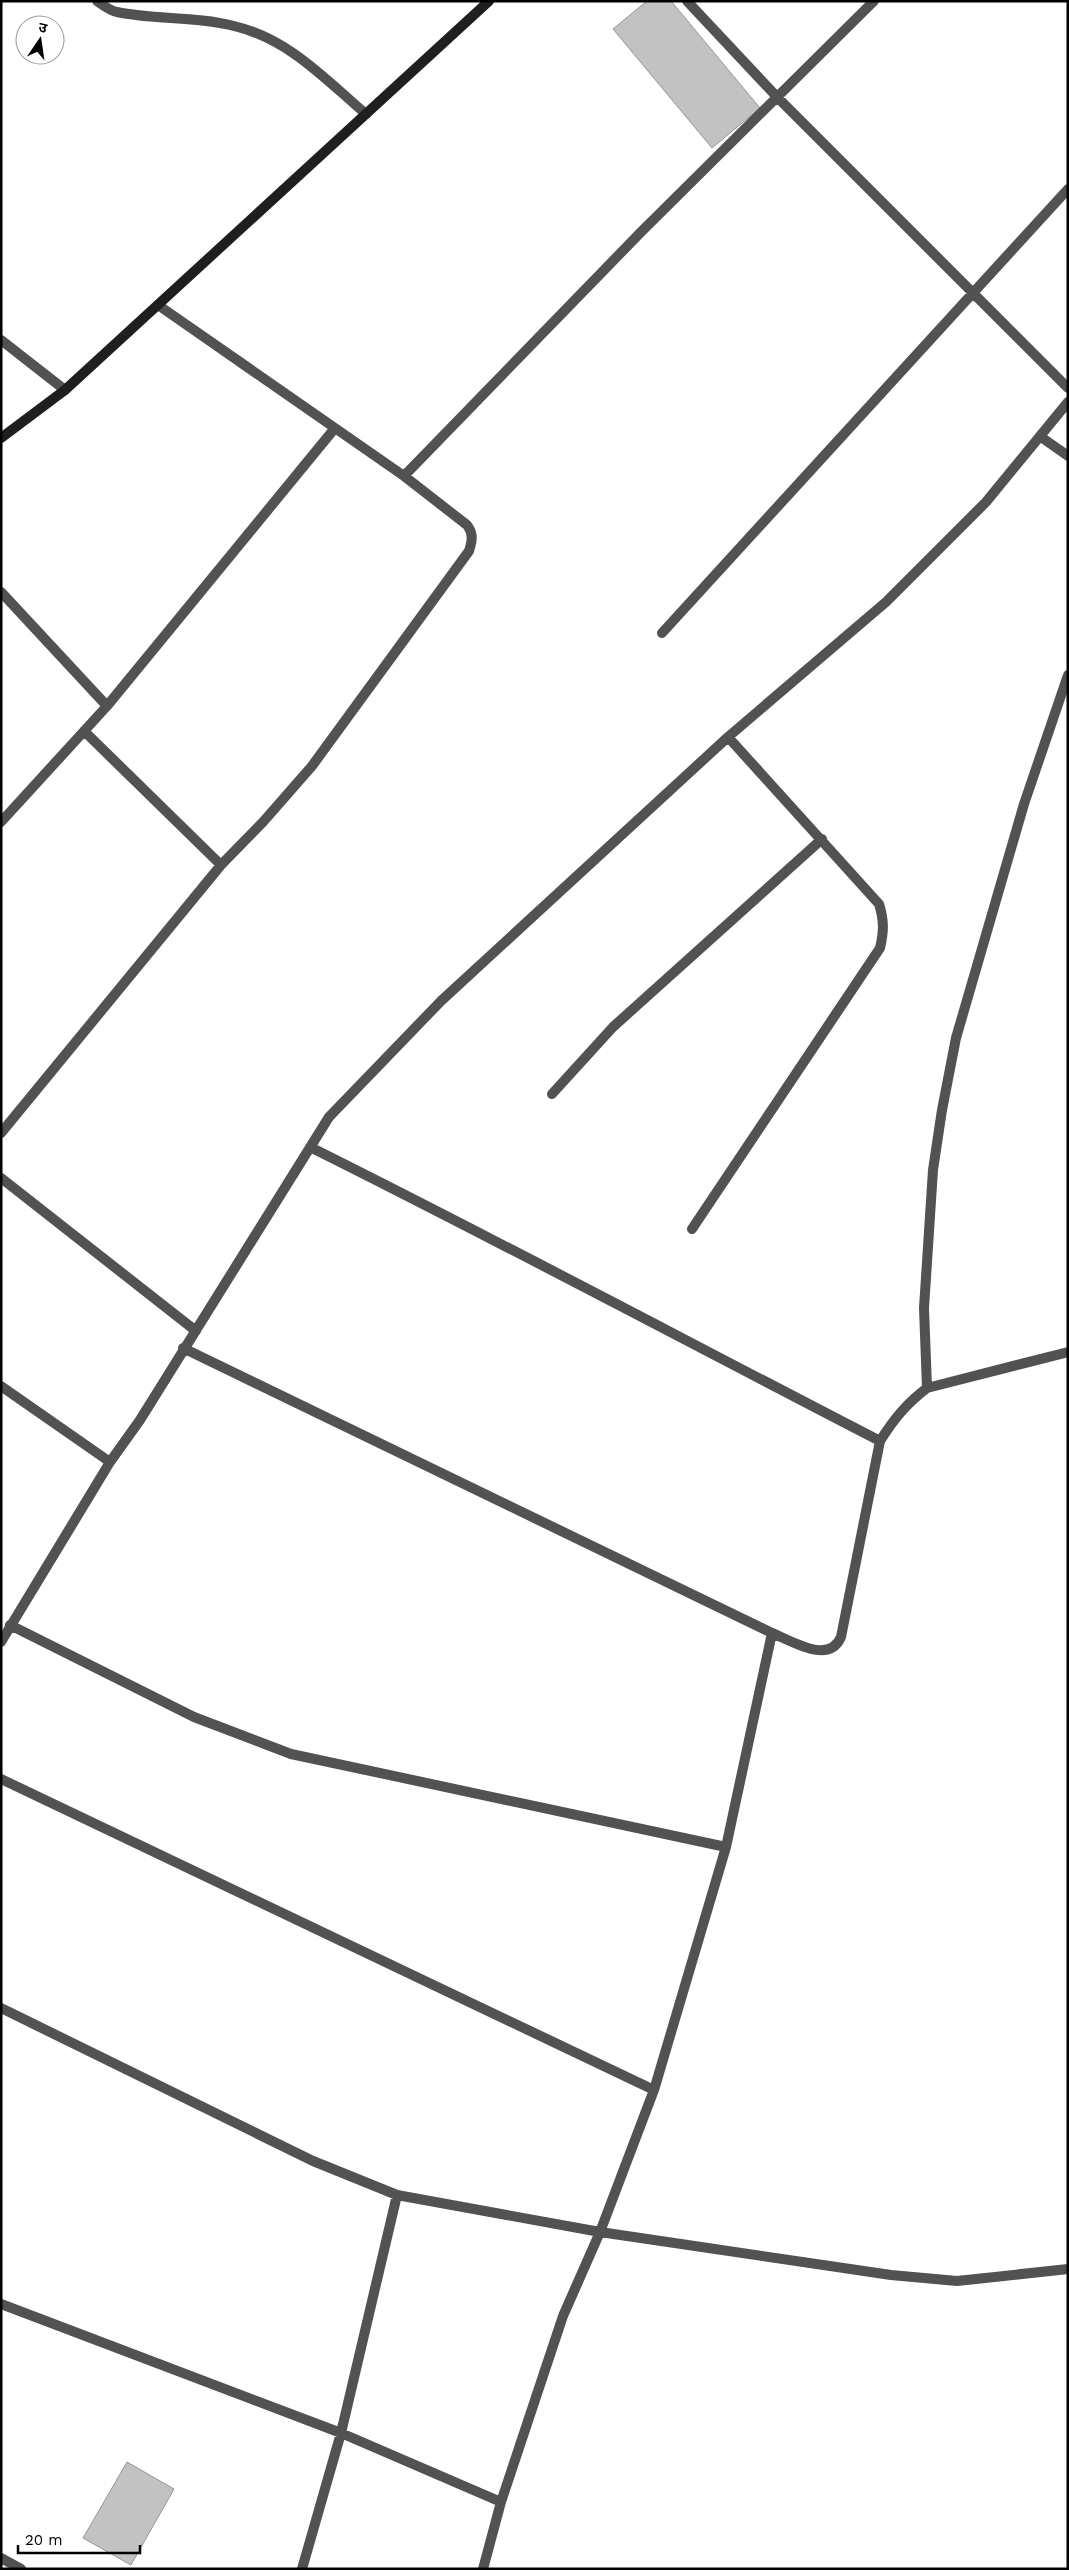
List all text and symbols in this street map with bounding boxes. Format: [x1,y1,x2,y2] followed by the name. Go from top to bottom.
[15,15,65,65] north arrow
[37,19,49,36] text: उ
[18,2522,140,2554] scale bar
[25,2531,63,2549] text: 20 m

